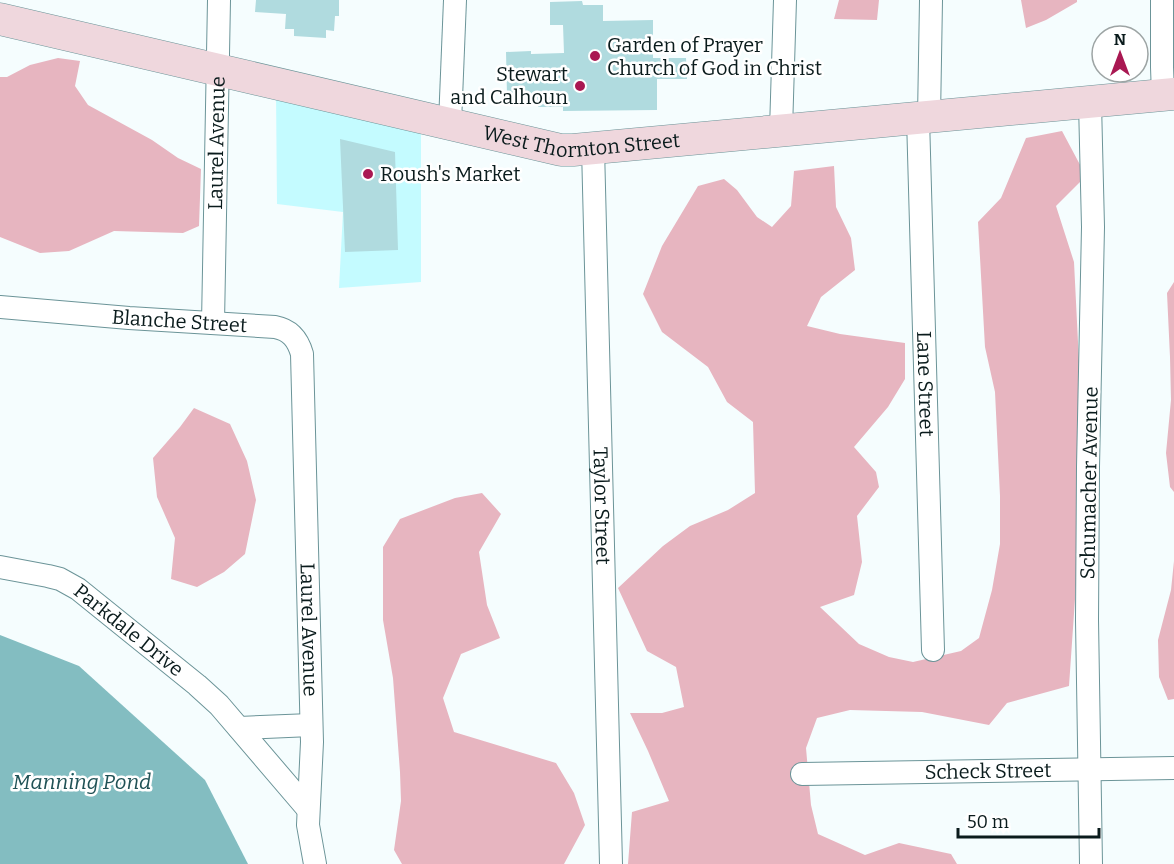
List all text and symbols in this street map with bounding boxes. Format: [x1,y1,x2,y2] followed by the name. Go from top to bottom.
[1090,24,1150,84] north arrow
[1114,30,1126,49] text: N
[607,33,822,80] place label: Garden of Prayer Church of God in Christ
[588,49,602,63] marker: Garden of Prayer Church of God in Christ
[450,62,568,109] place label: Stewart and Calhoun
[203,76,230,210] street label: Laurel Avenue
[573,79,587,93] marker: Stewart and Calhoun
[481,120,681,162] street label: West Thornton Street
[380,162,521,186] place label: Roush's Market
[361,167,375,181] marker: Roush's Market
[111,305,248,337] street label: Blanche Street
[912,331,939,437] street label: Lane Street
[1075,386,1103,580] street label: Schumacher Avenue
[589,447,615,565] street label: Taylor Street
[295,563,323,697] street label: Laurel Avenue
[69,579,188,681] street label: Parkdale Drive
[924,758,1052,784] street label: Scheck Street
[13,769,151,795] water label: Manning Pond
[958,801,1099,839] scale bar
[967,811,1009,833] text: 50 m

